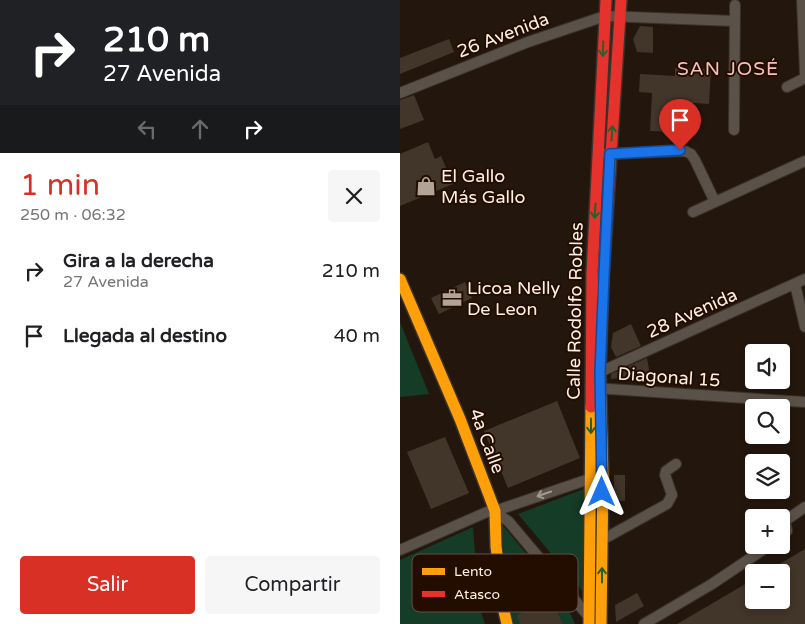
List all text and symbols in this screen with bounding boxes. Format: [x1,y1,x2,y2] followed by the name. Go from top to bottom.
[454,7,552,63] street label: 26 Avenida
[103,19,210,61] text: 210 m
[20,20,85,85] icon: right
[599,40,608,56] one-way arrow
[677,58,779,80] district label: SAN JOSÉ
[103,61,221,87] text: 27 Avenida
[659,99,701,150] pin
[666,106,694,134] icon: arrive
[133,115,161,143] icon: left
[186,115,214,143] icon: ahead
[239,115,267,143] icon: right
[607,125,616,141] one-way arrow
[441,165,526,208] place label: El Gallo Más Gallo
[20,167,100,204] text: 1 min
[328,170,380,222] button: close
[415,175,437,197] shop icon: El Gallo Más Gallo
[591,203,600,219] one-way arrow
[20,205,126,225] text: 250 m · 06:32
[562,222,588,400] street label: Calle Rodolfo Robles
[63,250,214,272] text: Gira a la derecha
[20,257,48,285] icon: right
[322,260,380,282] text: 210 m
[63,272,149,292] text: 27 Avenida
[467,277,560,320] place label: Licoa Nelly De Leon
[643,283,741,343] street label: 28 Avenida
[441,287,463,309] office icon: Licoa Nelly De Leon
[20,322,48,350] icon: arrive
[63,325,227,347] text: Llegada al destino
[334,325,380,347] text: 40 m
[745,344,790,609] map controls
[745,344,790,389] button: sound
[617,362,721,392] street label: Diagonal 15
[745,399,790,444] button: search
[465,405,509,477] street label: 4a Calle
[586,418,595,434] one-way arrow
[745,454,790,499] button: layers
[575,465,627,517] position arrow
[536,489,552,499] one-way arrow
[745,509,790,554] button: +
[412,554,578,612] legend
[20,556,195,614] button: Salir
[205,556,380,614] button: Compartir
[454,563,492,580] text: Lento
[745,564,790,609] button: −
[597,568,607,584] one-way arrow
[454,586,500,603] text: Atasco

